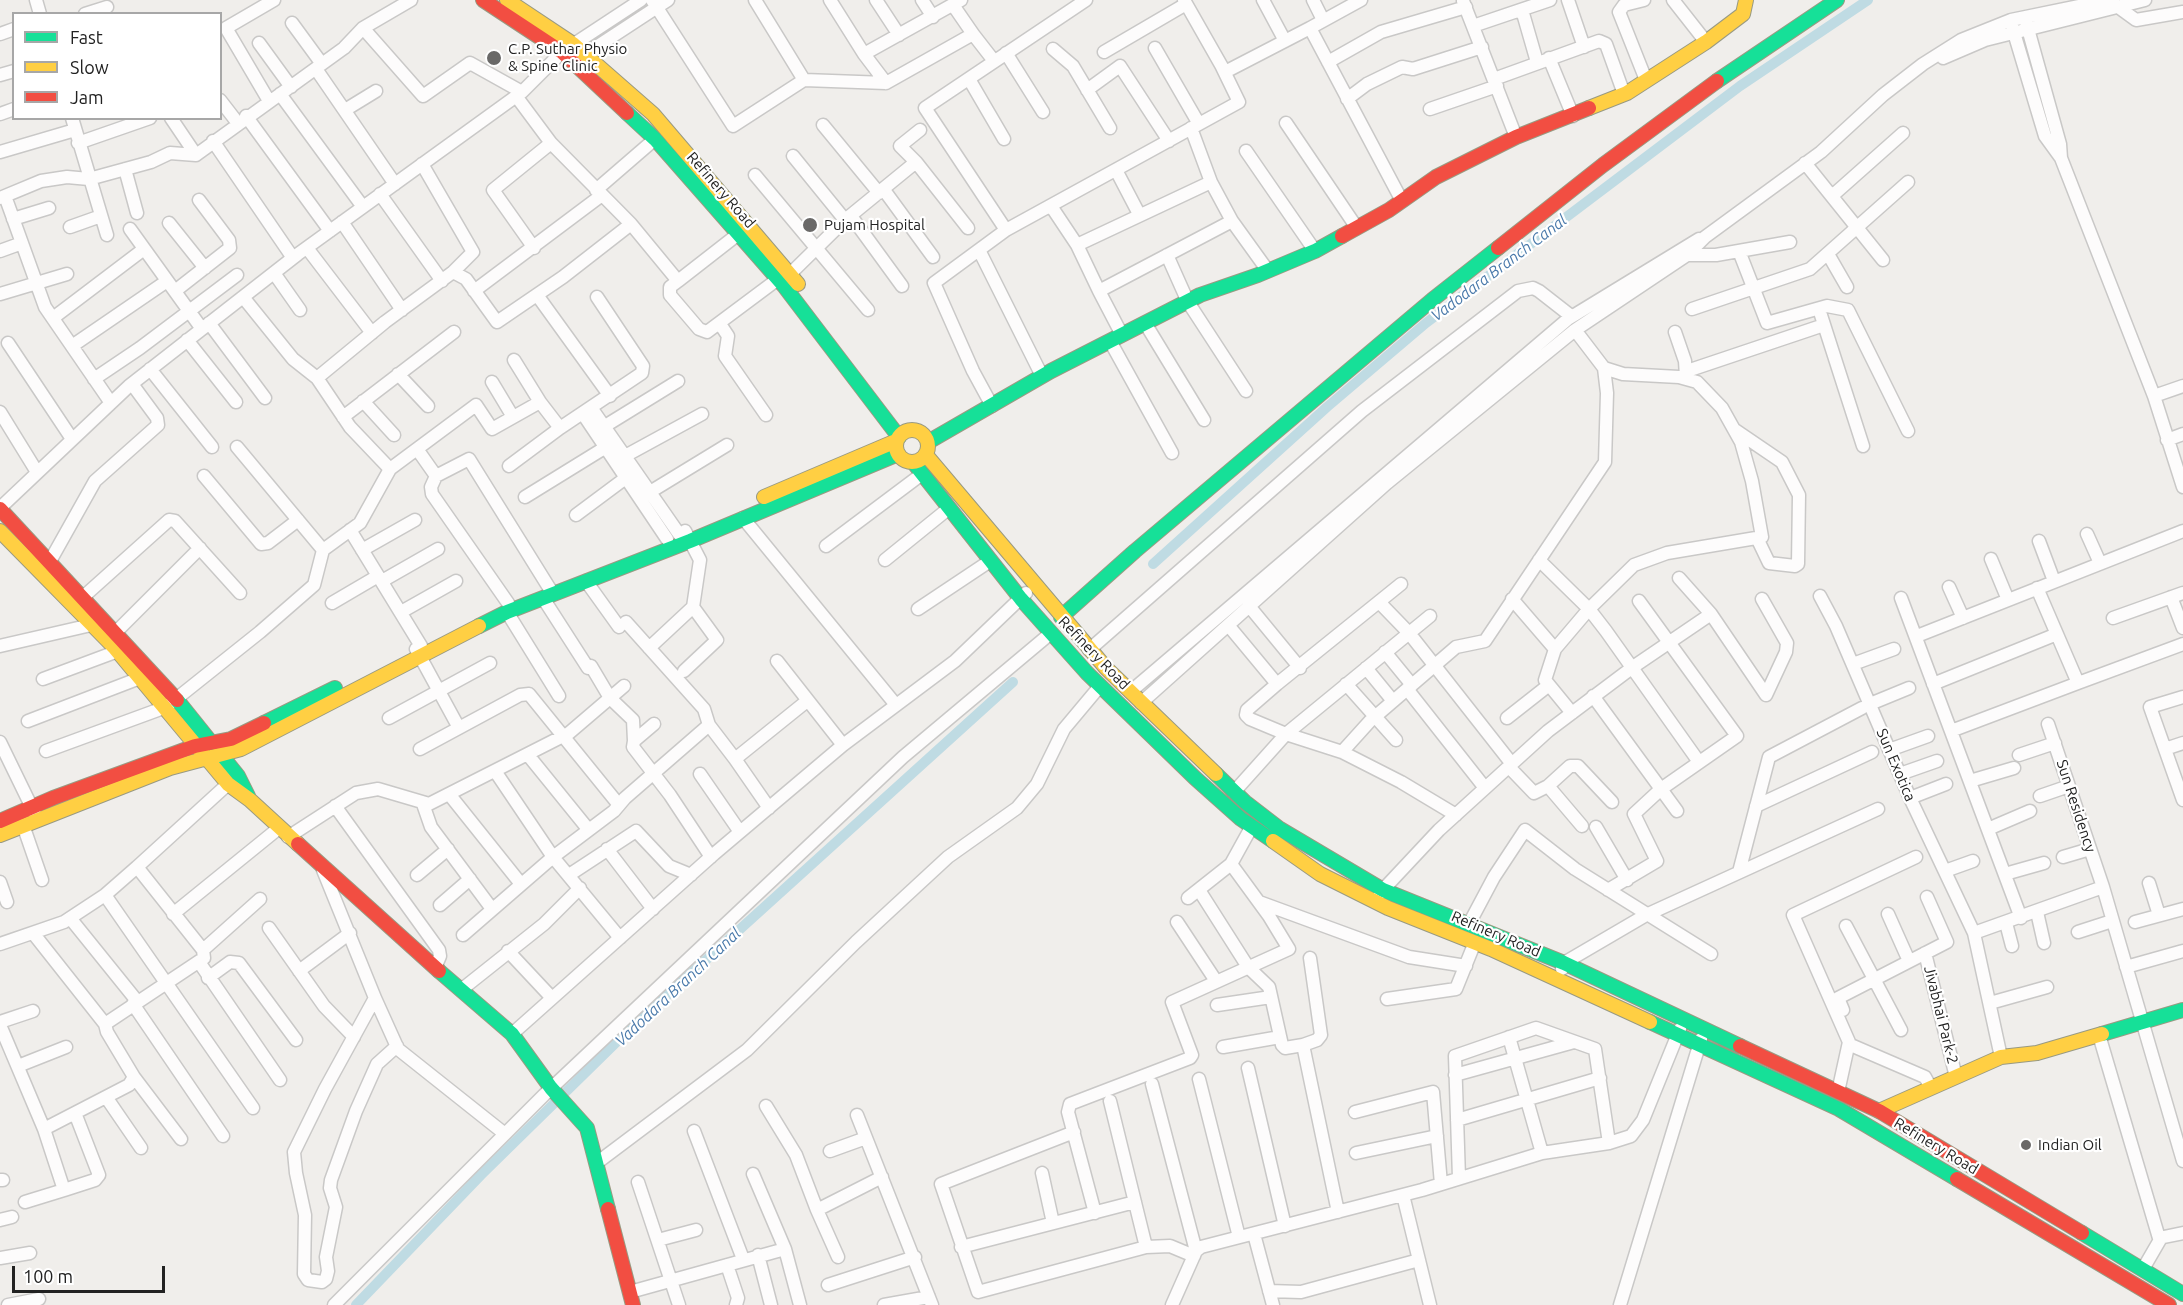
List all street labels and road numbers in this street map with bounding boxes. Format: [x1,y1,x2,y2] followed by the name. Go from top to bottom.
[683,148,759,232] street label: Refinery Road
[1055,613,1133,693] street label: Refinery Road
[1873,726,1919,804] street label: Sun Exotica
[2053,757,2099,855] street label: Sun Residency
[1449,907,1543,961] street label: Refinery Road
[1920,964,1962,1066] street label: Jivabhai Park-2
[1891,1114,1981,1178] street label: Refinery Road

